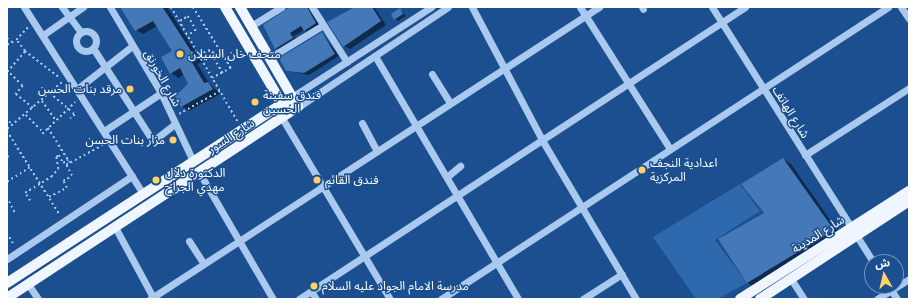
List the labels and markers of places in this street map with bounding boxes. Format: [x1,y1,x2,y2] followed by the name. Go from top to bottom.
[188,47,281,61] place label: متحف خان الشيلان
[175,49,185,59] marker: متحف خان الشيلان
[38,82,122,96] place label: مرقد بنات الحسن
[125,84,135,94] marker: مرقد بنات الحسن
[263,88,321,116] place label: فندق سفينة الحسين
[250,97,260,107] marker: فندق سفينة الحسين
[85,133,165,147] place label: مزار بنات الحسن
[168,135,178,145] marker: مزار بنات الحسن
[650,156,717,184] place label: اعدادية النجف المركزية
[637,165,647,175] marker: اعدادية النجف المركزية
[165,166,225,194] place label: الدكتورة دلال مهدي الجراح
[325,173,379,187] place label: فندق القائم
[150,174,162,186] marker: الدكتورة دلال مهدي الجراح
[312,175,322,185] marker: فندق القائم
[322,279,469,293] place label: مدرسة الامام الجواد عليه السلام
[309,281,319,291] marker: مدرسة الامام الجواد عليه السلام

